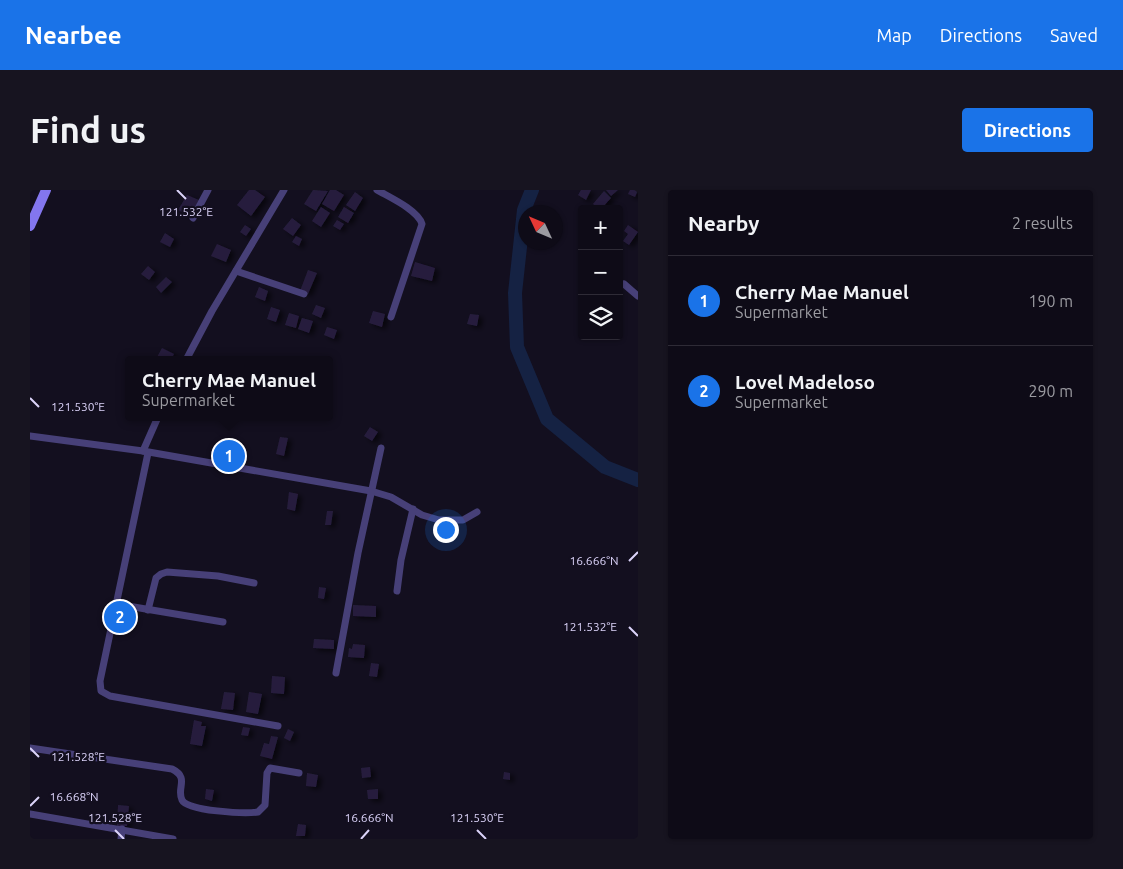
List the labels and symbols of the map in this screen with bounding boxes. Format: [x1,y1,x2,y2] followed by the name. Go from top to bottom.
[159,205,213,218] text: 121.532°E
[518,205,563,250] north arrow
[51,400,105,413] text: 121.530°E
[213,437,245,475] pin: 1
[433,517,459,543] your location
[569,554,619,567] text: 16.666°N
[104,598,136,636] pin: 2
[563,620,617,633] text: 121.532°E
[51,750,105,763] text: 121.528°E
[49,790,99,803] text: 16.668°N
[88,811,142,824] text: 121.528°E
[344,811,394,824] text: 16.666°N
[450,811,504,824] text: 121.530°E

